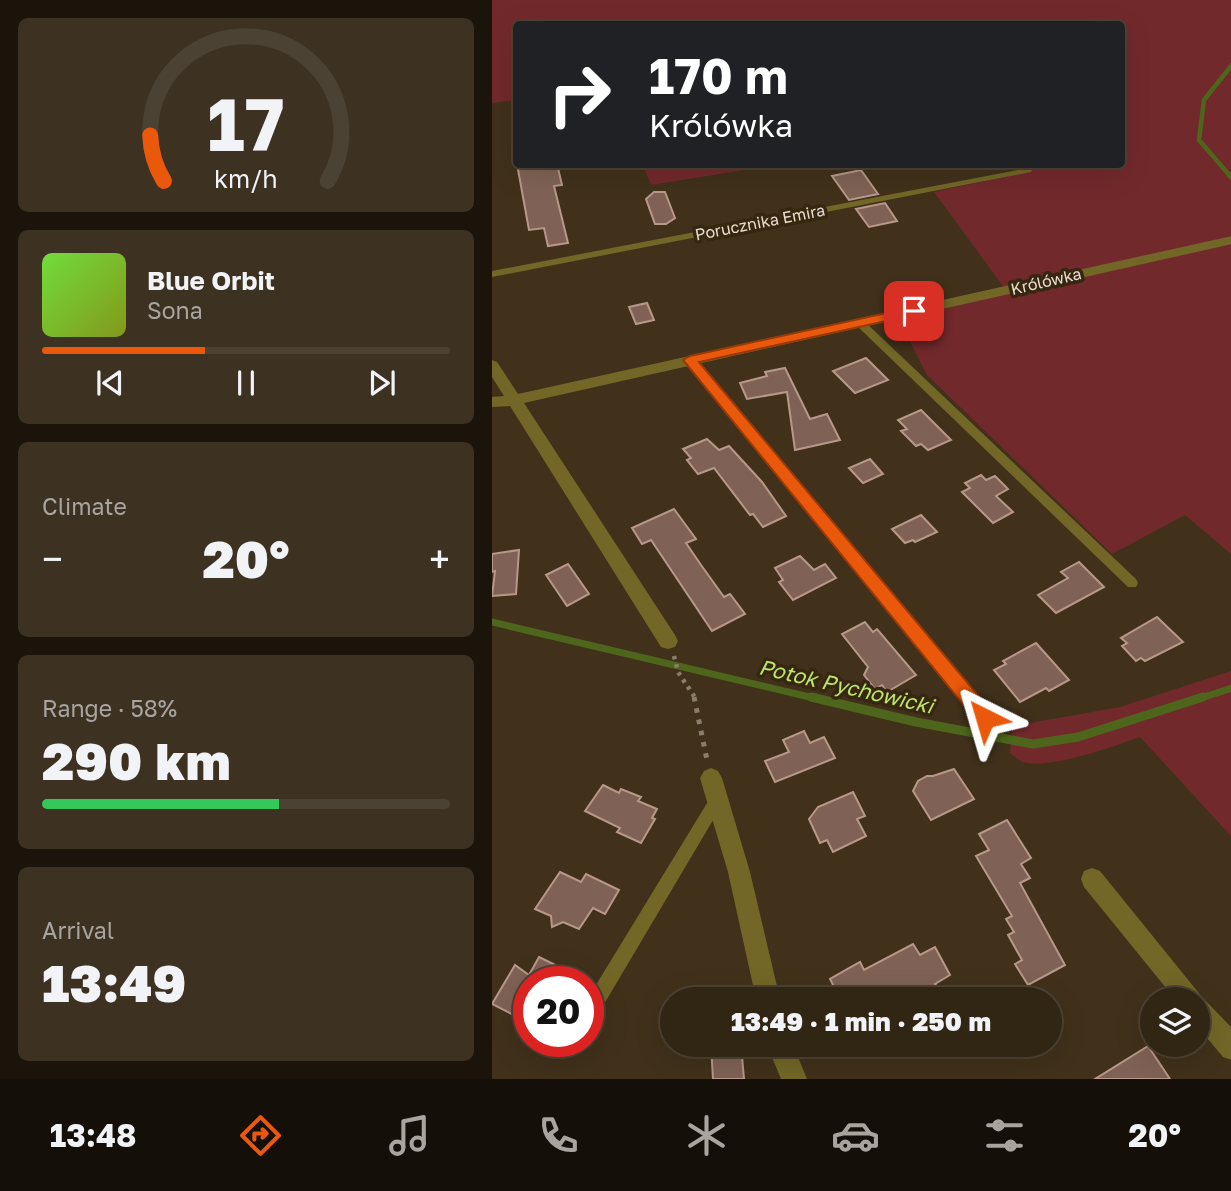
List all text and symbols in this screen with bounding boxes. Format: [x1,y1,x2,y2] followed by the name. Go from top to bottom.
[649,46,788,105] text: 170 m
[534,49,625,140] icon: right
[207,80,285,167] text: 17
[649,106,793,144] text: Królówka
[214,163,278,194] text: km/h
[693,200,827,244] street label: Porucznika Emira
[1009,263,1083,299] street label: Królówka
[147,265,275,296] text: Blue Orbit
[884,281,944,341] pin
[895,292,933,330] icon: arrive
[147,296,203,324] text: Sona
[91,364,129,402] icon: previous
[227,364,265,402] icon: pause
[363,364,401,402] icon: next
[42,492,127,520] text: Climate
[203,527,289,589] text: 20°
[42,536,63,581] text: −
[429,536,450,581] text: +
[757,653,938,719] water label: Potok Pychowicki
[948,681,1022,755] position arrow
[42,694,177,722] text: Range · 58%
[42,729,231,791] text: 290 km
[42,916,114,944] text: Arrival
[42,951,186,1013] text: 13:49
[513,966,604,1057] speed limit sign: 20
[1140,987,1210,1057] map controls
[1140,987,1210,1057] button: layers
[731,1006,991,1037] text: 13:49 · 1 min · 250 m
[236,1111,285,1160] icon: directions
[385,1111,434,1160] icon: music
[534,1111,583,1160] icon: phone
[682,1111,731,1160] icon: climate
[831,1111,880,1160] icon: car
[980,1111,1029,1160] icon: filters
[50,1116,137,1154] text: 13:48
[1128,1116,1181,1154] text: 20°

